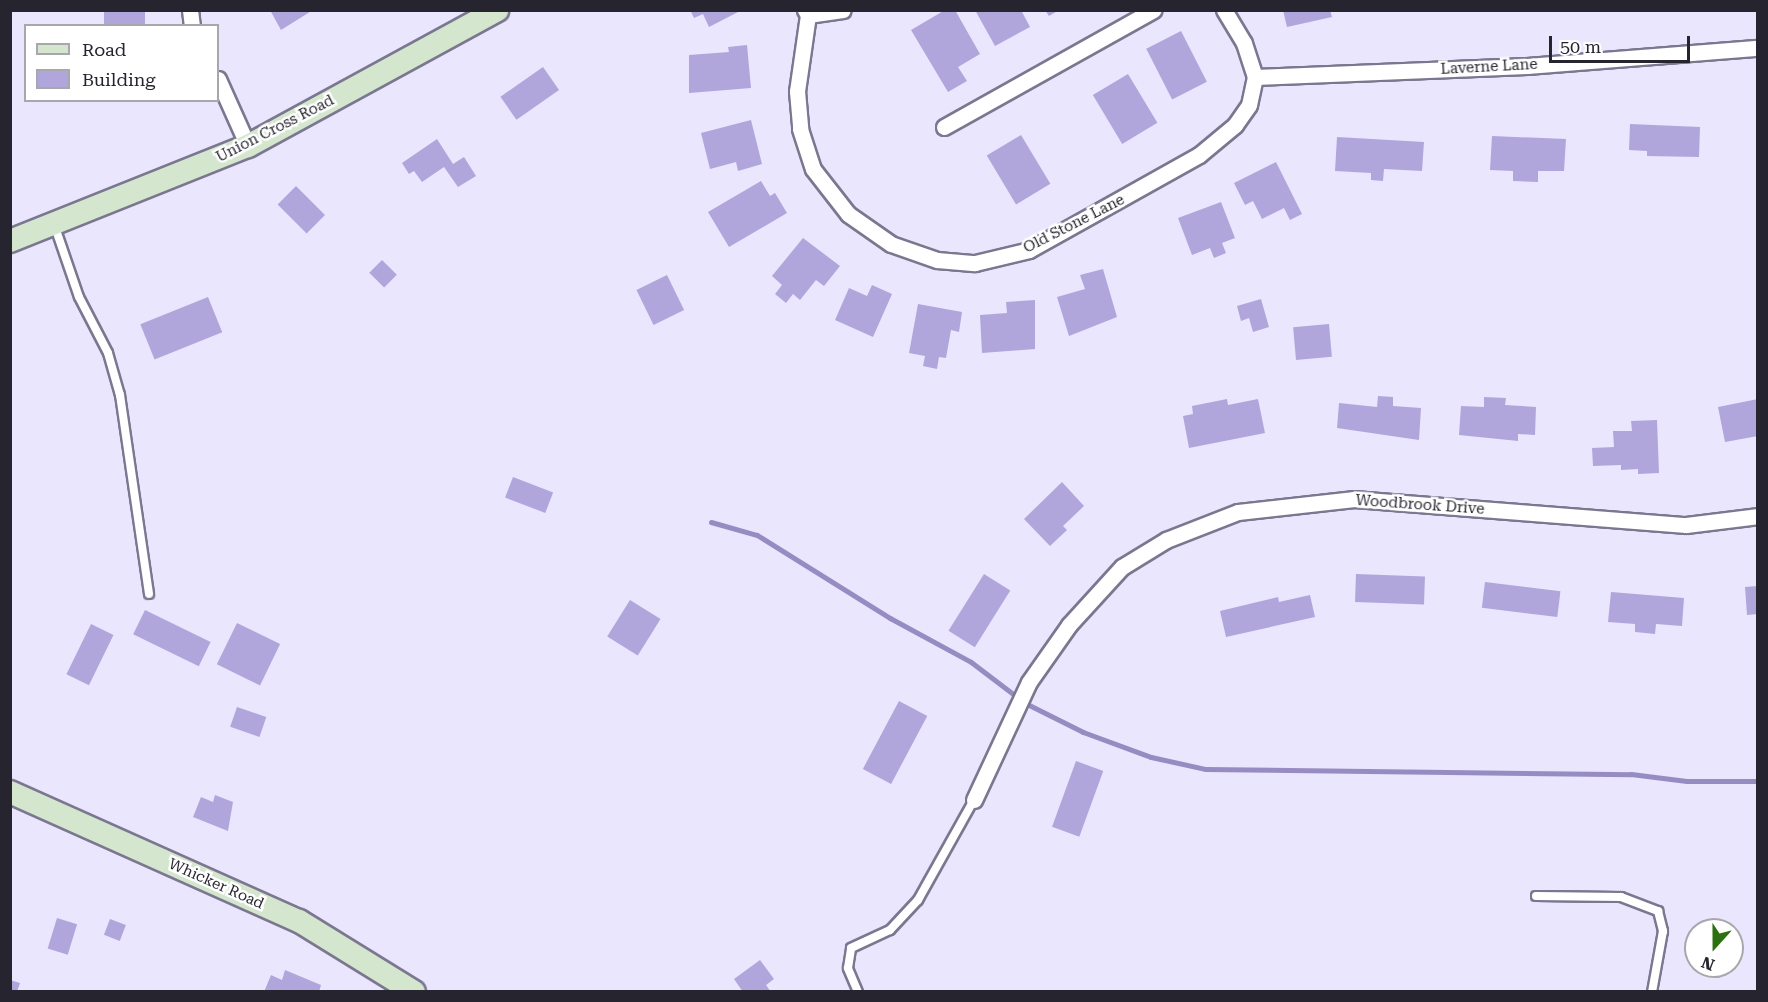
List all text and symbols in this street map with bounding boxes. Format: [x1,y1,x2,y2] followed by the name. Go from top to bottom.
[24,24,219,102] legend
[1552,24,1693,62] scale bar
[1560,36,1601,57] text: 50 m
[82,39,126,60] text: Road
[1440,55,1538,79] street label: Laverne Lane
[82,69,156,90] text: Building
[213,92,337,166] street label: Union Cross Road
[1020,191,1128,257] street label: Old Stone Lane
[1355,492,1485,518] street label: Woodbrook Drive
[166,855,266,913] street label: Whicker Road
[1684,918,1744,978] north arrow
[1699,952,1717,974] text: N

